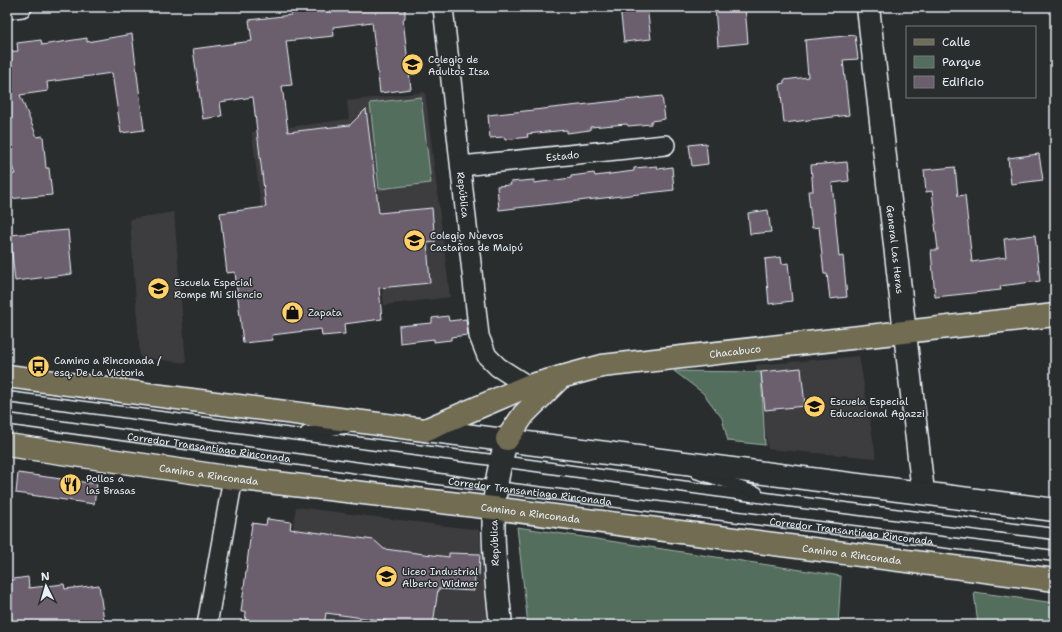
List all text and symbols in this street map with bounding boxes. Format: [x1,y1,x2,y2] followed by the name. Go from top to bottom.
[906,26,1036,98] legend
[942,34,971,50] text: Calle
[400,52,426,78] school or university icon: Colegio de Adultos Itsa
[428,53,490,78] place label: Colegio de Adultos Itsa
[942,54,981,70] text: Parque
[942,74,984,90] text: Edificio
[545,148,580,164] street label: Estado
[454,171,472,219] street label: República
[884,204,906,295] street label: General Las Heras
[401,228,427,254] school or university icon: Colegio Nuevos Castaños de Maipú
[430,229,523,254] place label: Colegio Nuevos Castaños de Maipú
[145,275,171,301] school or university icon: Escuela Especial Rompe Mi Silencio
[174,276,262,301] place label: Escuela Especial Rompe Mi Silencio
[279,299,305,325] shop icon: Zapata
[308,306,343,319] place label: Zapata
[709,342,762,361] street label: Chacabuco
[25,353,51,379] bus stop icon: Camino a Rinconada / esq. De La Victoria
[54,354,162,379] place label: Camino a Rinconada / esq. De La Victoria
[802,394,828,420] school or university icon: Escuela Especial Educacional Agazzi
[830,395,925,420] place label: Escuela Especial Educacional Agazzi
[126,430,292,465] street label: Corredor Transantiago Rinconada
[158,461,260,488] street label: Camino a Rinconada
[57,471,83,497] restaurant icon: Pollos a las Brasas
[86,472,136,497] place label: Pollos a las Brasas
[447,474,613,508] street label: Corredor Transantiago Rinconada
[480,501,582,526] street label: Camino a Rinconada
[769,515,935,548] street label: Corredor Transantiago Rinconada
[487,519,502,566] street label: República
[801,542,903,567] street label: Camino a Rinconada
[373,564,399,590] school or university icon: Liceo Industrial Alberto Widmer
[402,565,479,590] place label: Liceo Industrial Alberto Widmer
[26,566,66,606] north arrow
[40,569,50,584] text: N

